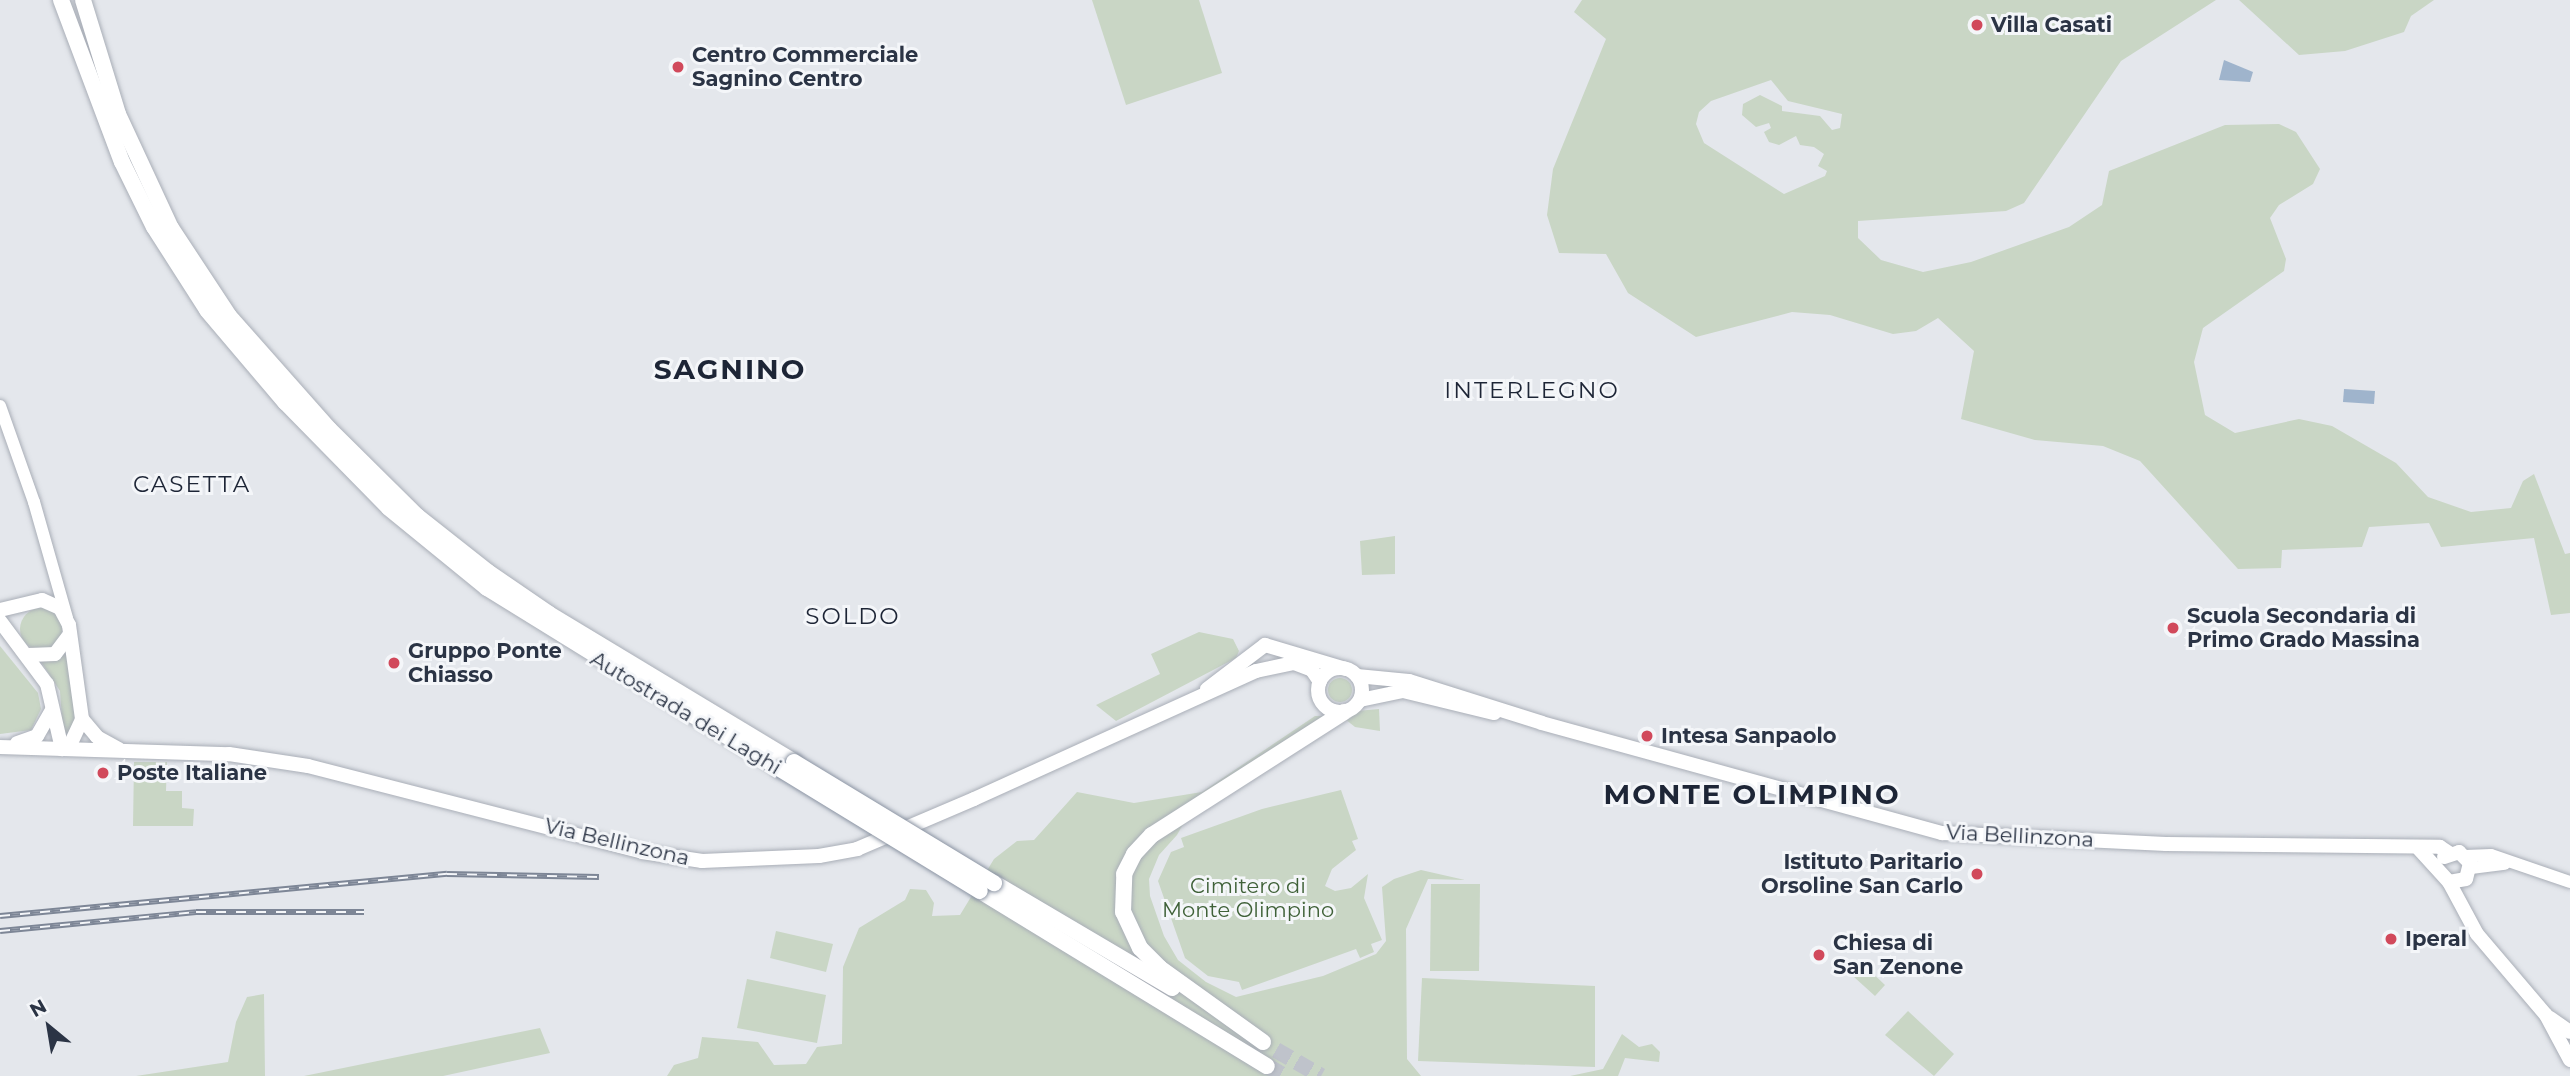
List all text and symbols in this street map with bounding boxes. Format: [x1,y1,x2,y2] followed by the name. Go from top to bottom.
[1991,12,2112,38] place label: Villa Casati
[1969,17,1985,33] marker: Villa Casati
[692,42,918,92] place label: Centro Commerciale Sagnino Centro
[670,59,686,75] marker: Centro Commerciale Sagnino Centro
[655,352,805,386] district label: SAGNINO
[1445,376,1619,404] district label: INTERLEGNO
[134,470,250,498] district label: CASETTA
[806,602,900,630] district label: SOLDO
[2187,603,2420,653] place label: Scuola Secondaria di Primo Grado Massina
[2165,620,2181,636] marker: Scuola Secondaria di Primo Grado Massina
[408,638,562,688] place label: Gruppo Ponte Chiasso
[586,646,786,780] street label: Autostrada dei Laghi
[386,655,402,671] marker: Gruppo Ponte Chiasso
[1661,723,1837,749] place label: Intesa Sanpaolo
[1639,728,1655,744] marker: Intesa Sanpaolo
[117,760,267,786] place label: Poste Italiane
[95,765,111,781] marker: Poste Italiane
[1605,777,1899,811] district label: MONTE OLIMPINO
[542,813,692,871] street label: Via Bellinzona
[1946,820,2094,852] street label: Via Bellinzona
[1761,849,1963,899] place label: Istituto Paritario Orsoline San Carlo
[1969,866,1985,882] marker: Istituto Paritario Orsoline San Carlo
[1162,873,1334,923] park label: Cimitero di Monte Olimpino
[2405,926,2467,952] place label: Iperal
[1833,930,1963,980] place label: Chiesa di San Zenone
[2383,931,2399,947] marker: Iperal
[1811,947,1827,963] marker: Chiesa di San Zenone
[14,992,84,1062] north arrow
[26,995,51,1022] text: N

